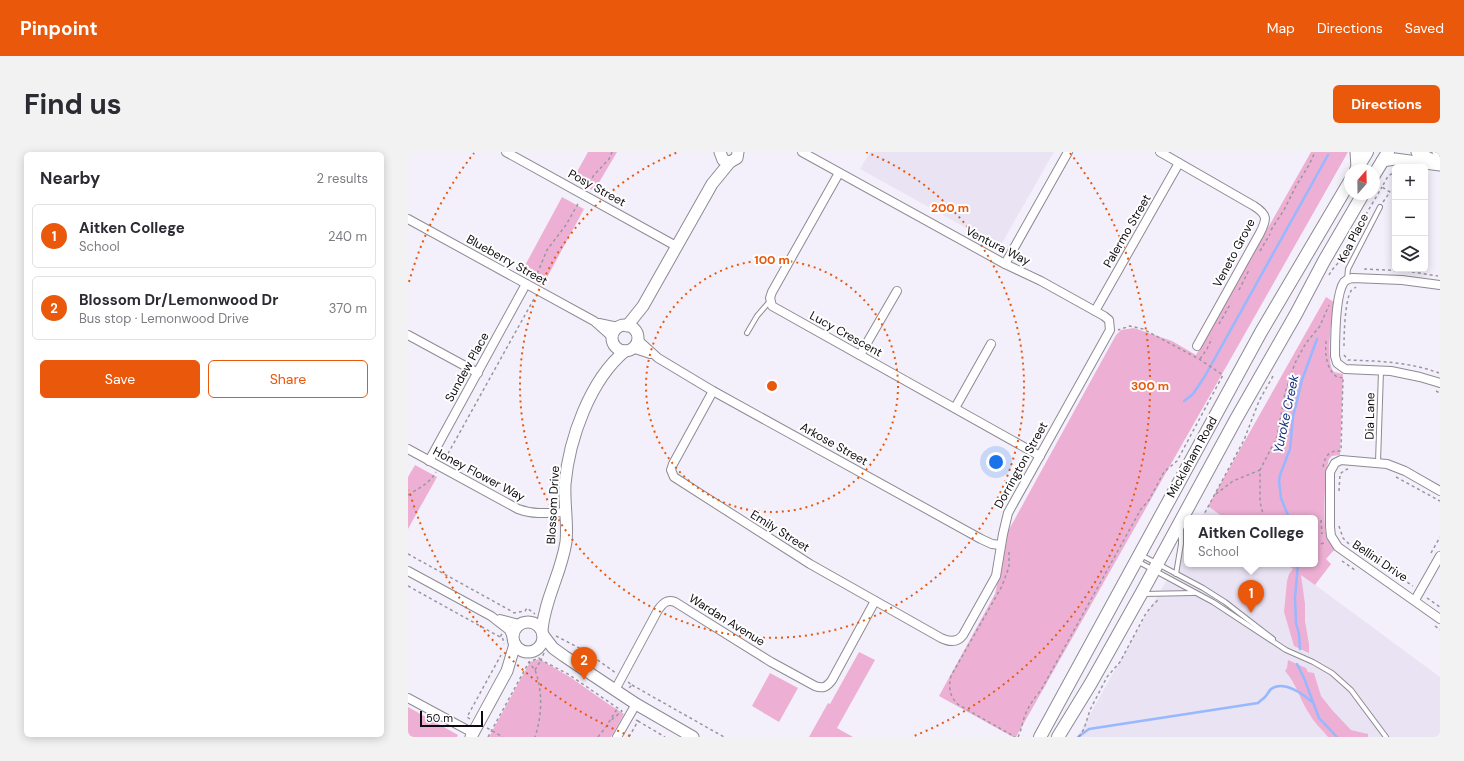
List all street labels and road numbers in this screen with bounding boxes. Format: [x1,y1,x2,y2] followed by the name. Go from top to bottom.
[565,166,629,211] street label: Posy Street
[1100,191,1155,271] street label: Palermo Street
[1334,211,1372,265] street label: Kea Place
[1209,216,1259,290] street label: Veneto Grove
[963,223,1033,269] street label: Ventura Way
[463,231,551,289] street label: Blueberry Street
[807,307,885,361] street label: Lucy Crescent
[441,329,493,405] street label: Sundew Place
[1362,392,1378,440] street label: Dia Lane
[1163,413,1221,501] street label: Mickleham Road
[797,419,871,469] street label: Arkose Street
[991,419,1052,511] street label: Dorrington Street
[430,443,528,505] street label: Honey Flower Way
[543,465,563,545] street label: Blossom Drive
[747,506,813,556] street label: Emily Street
[1349,537,1411,586] street label: Bellini Drive
[686,590,768,650] street label: Wardan Avenue

